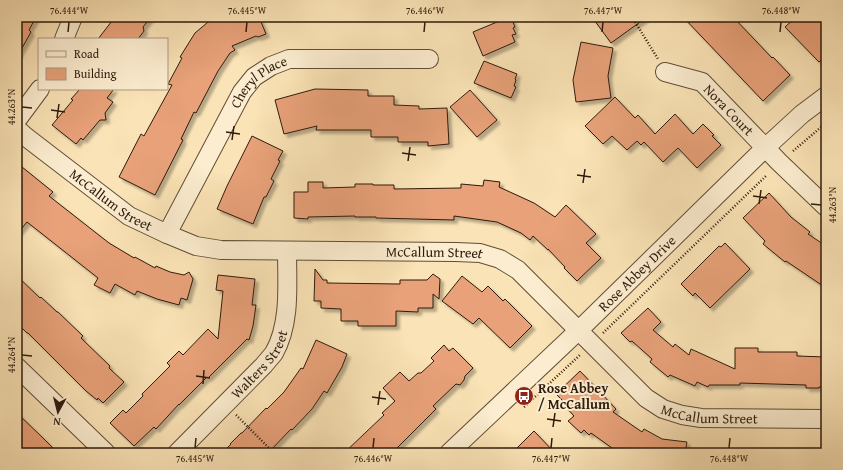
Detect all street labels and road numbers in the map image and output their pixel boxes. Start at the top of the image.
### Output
street label: Cheryl Place [225,51,290,112]
street label: Nora Court [699,80,759,140]
street label: McCallum Street [65,164,156,236]
street label: Rose Abbey Drive [594,230,681,316]
street label: McCallum Street [386,241,486,263]
street label: Walters Street [226,328,293,403]
street label: McCallum Street [658,399,758,428]

